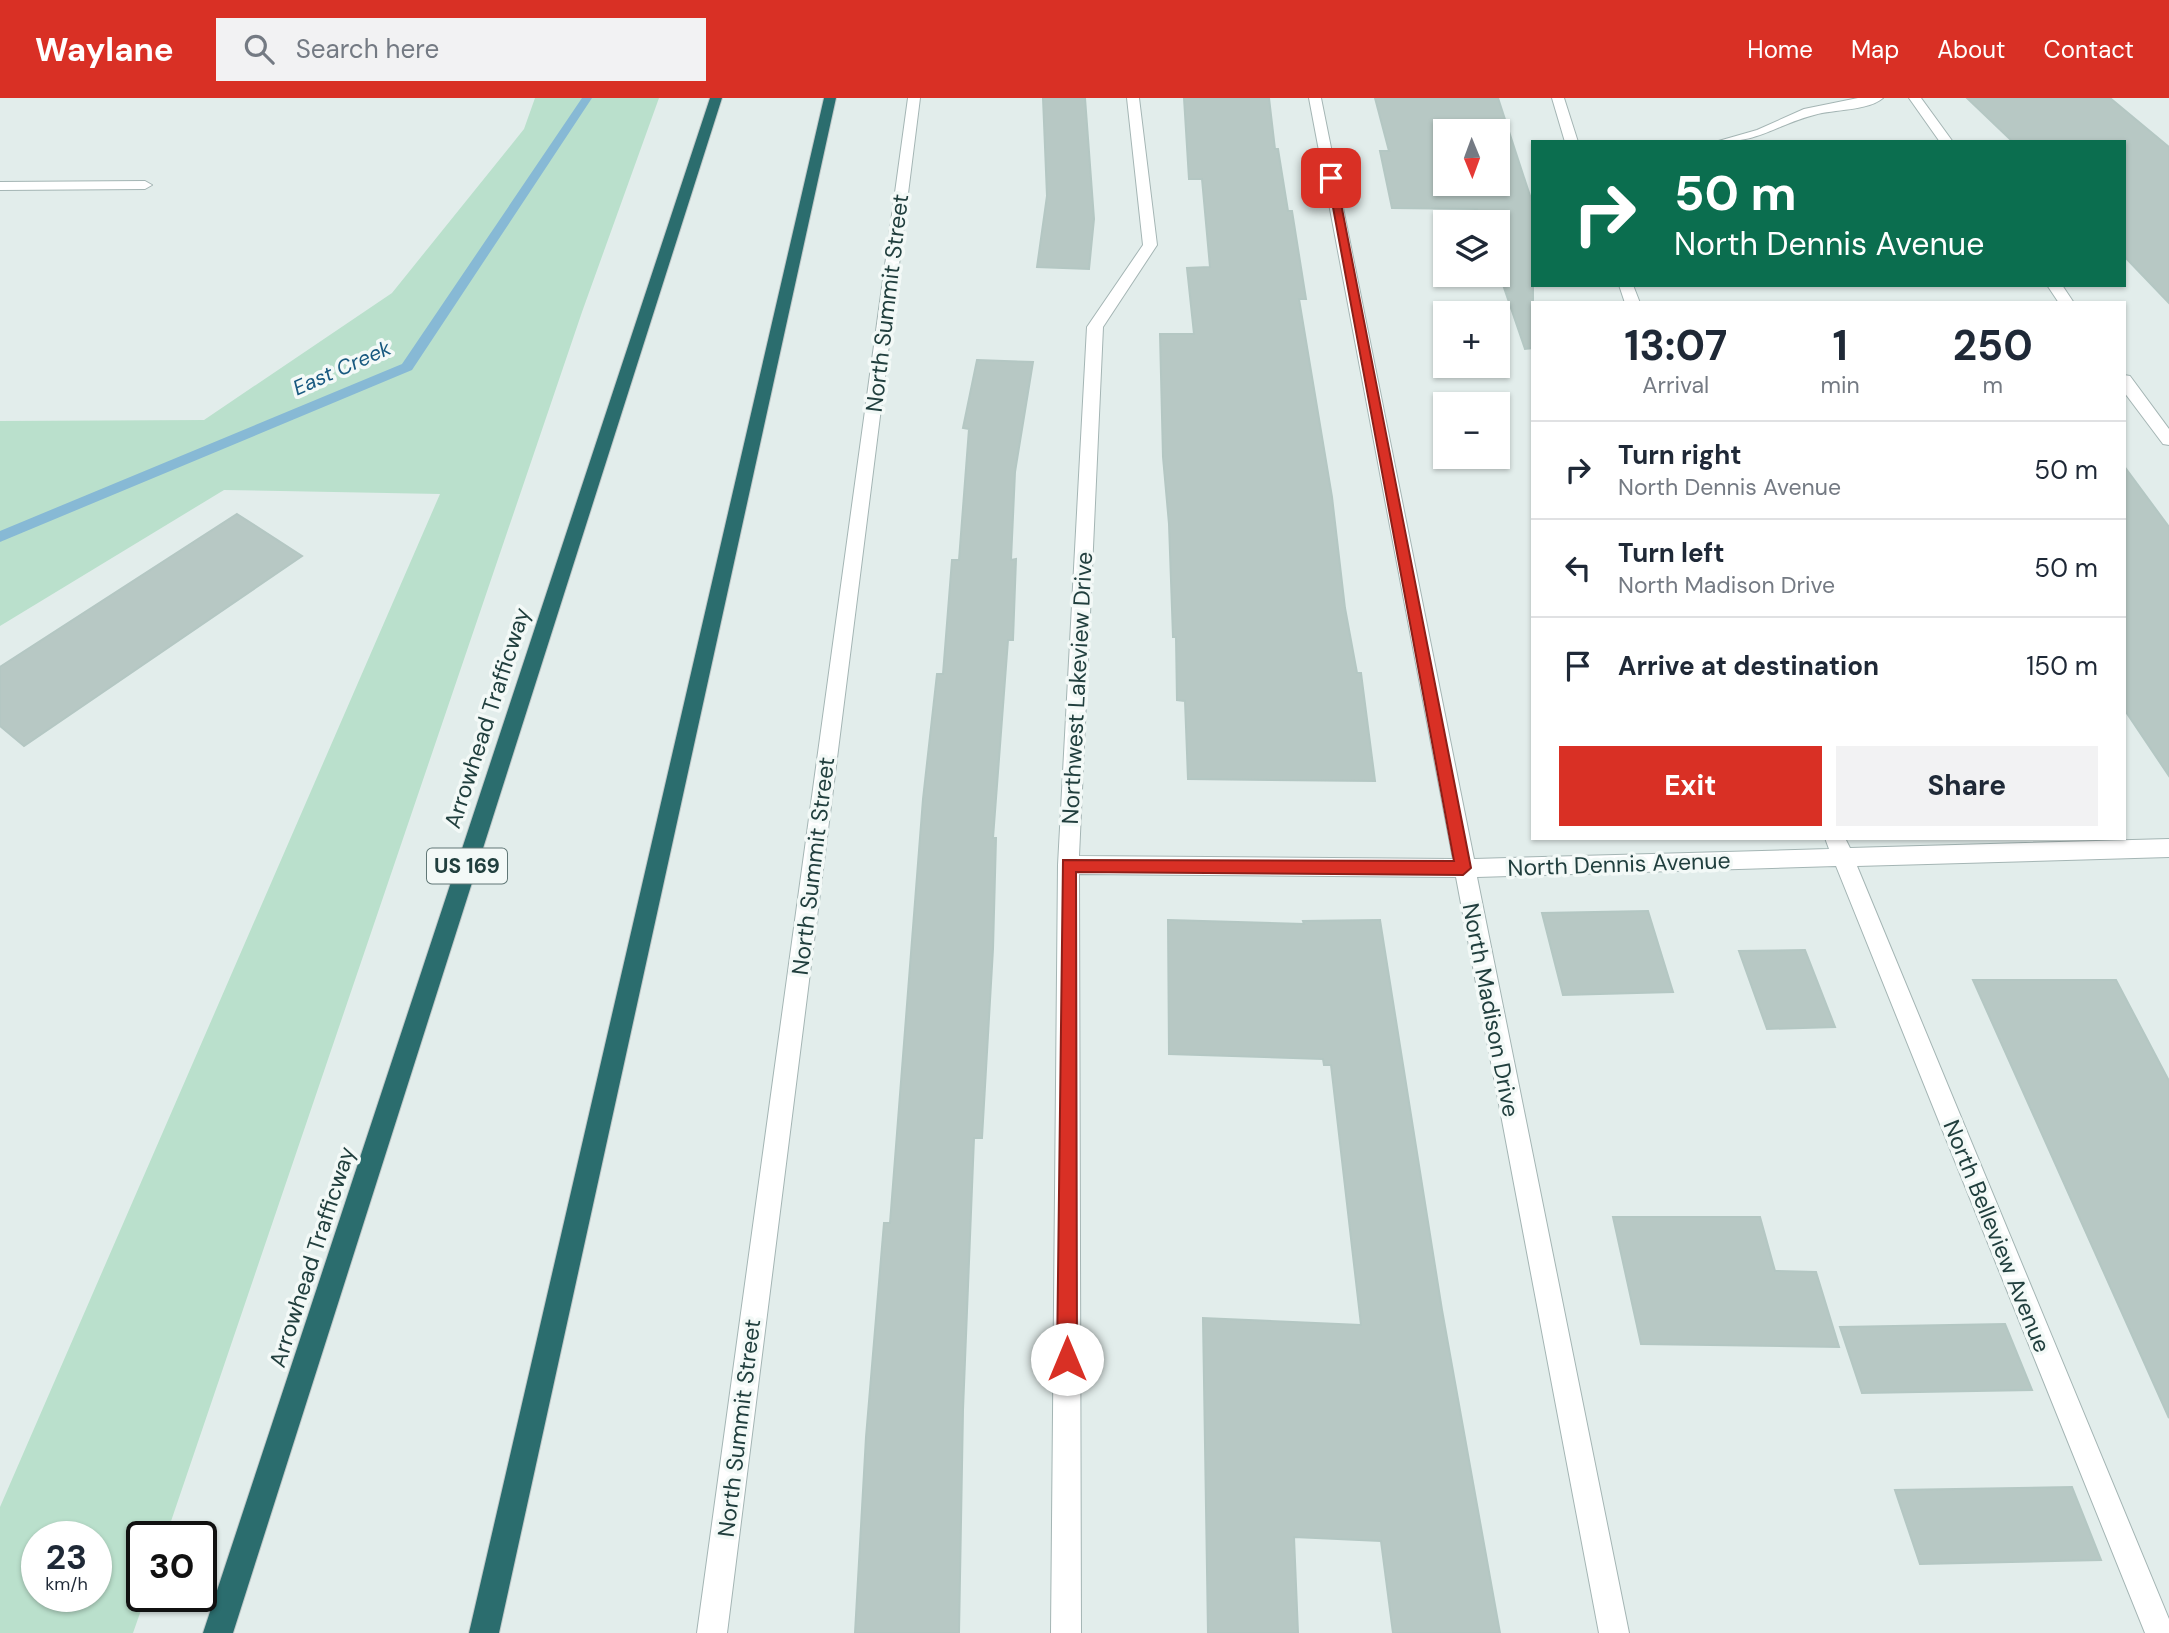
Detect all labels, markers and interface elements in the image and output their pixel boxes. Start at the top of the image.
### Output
search box [216,18,706,81]
text: Waylane [35,28,174,71]
icon: search [240,30,278,68]
text: Search here [296,32,439,66]
text: Home [1747,34,1813,65]
text: Map [1851,34,1899,65]
text: About [1937,34,2006,65]
text: Contact [2044,34,2134,65]
north arrow [1433,119,1510,196]
map controls [1433,119,1510,469]
pin [1301,148,1361,208]
icon: arrive [1312,159,1350,197]
text: 50 m [1674,161,1797,225]
icon: right [1559,168,1650,259]
street label: North Summit Street [859,192,915,414]
button: layers [1433,210,1510,287]
text: North Dennis Avenue [1674,223,1984,265]
button: + [1433,301,1510,378]
text: 13:07 [1624,318,1727,373]
text: 1 [1832,318,1848,373]
text: 250 [1953,318,2033,373]
water label: East Creek [289,334,396,402]
text: Arrival [1642,370,1709,400]
text: min [1820,370,1860,400]
text: m [1983,370,2003,400]
button: − [1433,392,1510,469]
text: Turn right [1618,438,1742,472]
icon: right [1559,451,1597,489]
text: 50 m [2034,453,2098,487]
text: North Dennis Avenue [1618,472,1841,502]
text: Turn left [1618,536,1725,570]
icon: left [1559,549,1597,587]
street label: Northwest Lakeview Drive [1055,551,1099,825]
text: 50 m [2034,551,2098,585]
text: North Madison Drive [1618,570,1835,600]
street label: Arrowhead Trafficway [437,604,537,832]
icon: arrive [1559,647,1597,685]
text: Arrive at destination [1618,649,1879,683]
text: 150 m [2026,649,2098,683]
button: Exit [1559,746,1822,826]
button: Share [1836,746,2098,826]
street label: North Summit Street [785,755,841,977]
street label: North Dennis Avenue [1507,845,1731,883]
road number: US 169 [427,848,507,884]
street label: North Madison Drive [1456,901,1526,1119]
street label: North Belleview Avenue [1937,1115,2057,1357]
street label: Arrowhead Trafficway [262,1143,362,1371]
street label: North Summit Street [711,1317,767,1539]
position arrow [1030,1322,1104,1396]
speed limit sign: 30 [126,1521,217,1612]
text: 23 [46,1534,87,1580]
text: km/h [45,1572,88,1596]

